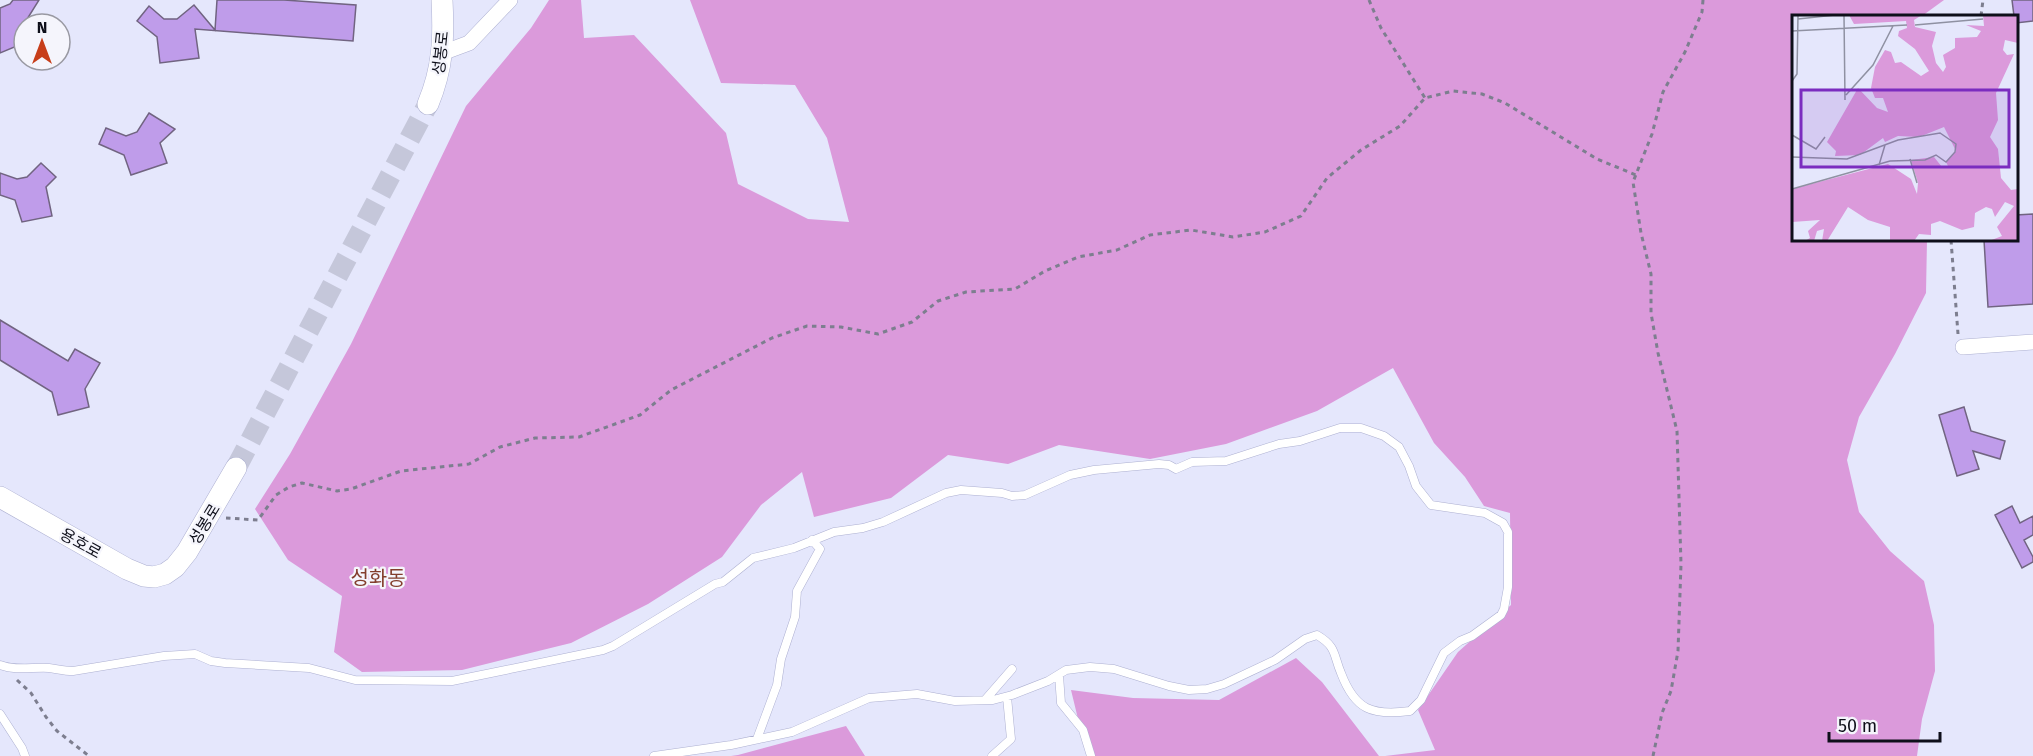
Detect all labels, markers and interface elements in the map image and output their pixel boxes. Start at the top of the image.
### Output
north arrow [12,12,72,72]
inset map [1792,15,2018,242]
text: N [37,18,47,37]
street label: 성봉로 [429,30,452,76]
street label: 성봉로 [185,500,224,548]
street label: 용호로 [57,524,105,563]
district label: 성화동 [350,566,406,590]
scale bar [1829,705,1940,743]
text: 50 m [1838,715,1877,737]

